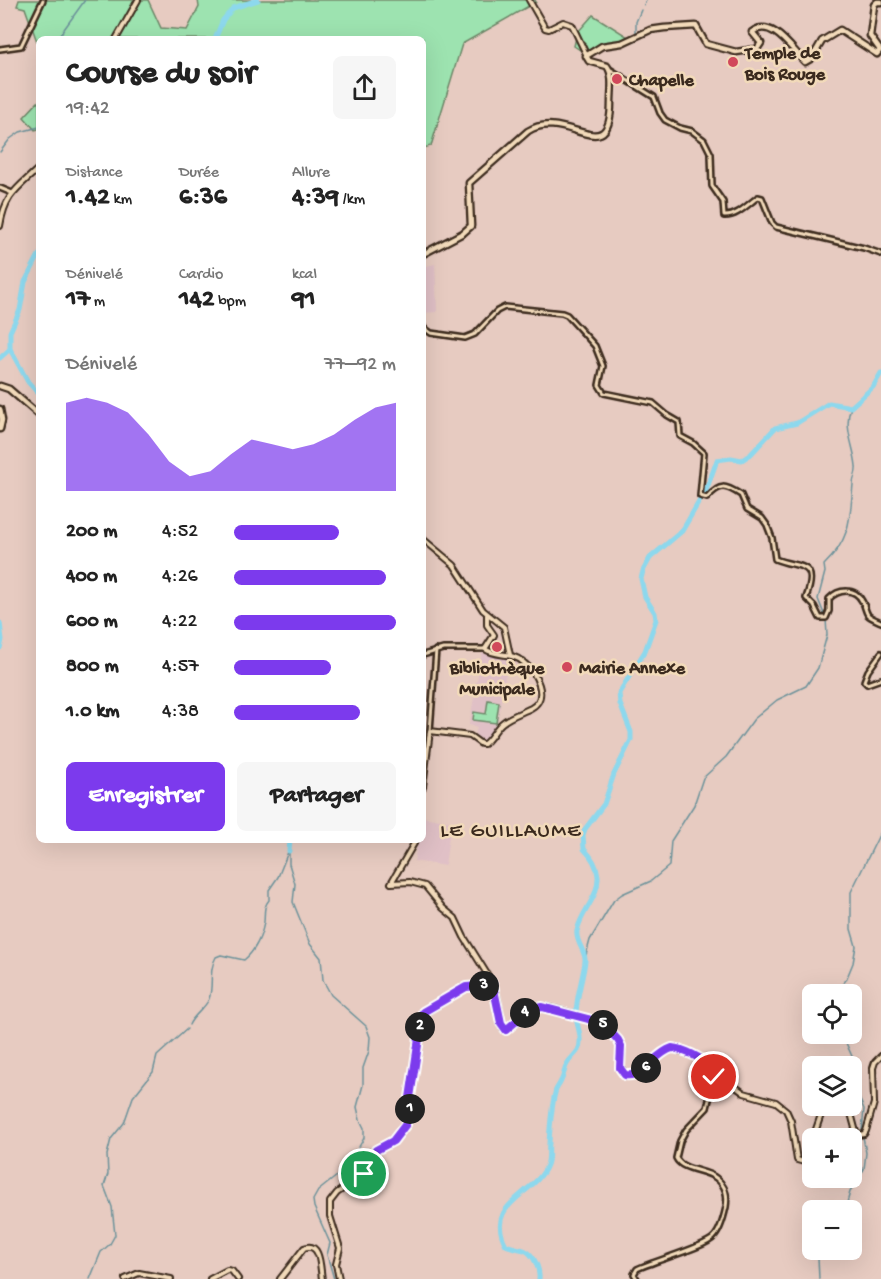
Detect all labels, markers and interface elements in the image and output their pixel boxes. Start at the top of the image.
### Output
place label: Temple de Bois Rouge [743,44,826,86]
marker: Temple de Bois Rouge [726,55,740,69]
text: Course du soir [66,56,256,94]
button: share [333,56,396,119]
place label: Chapelle [628,71,694,92]
marker: Chapelle [610,72,624,86]
text: 19:42 [66,98,110,121]
text: Distance [66,164,123,183]
text: Durée [179,164,219,183]
text: Allure [292,164,330,183]
text: 1.42 [66,183,110,214]
text: 6:36 [179,183,227,214]
text: 4:39 [292,183,339,214]
text: km [110,191,132,210]
text: /km [339,191,365,210]
text: Dénivelé [66,266,123,285]
text: Cardio [179,266,223,285]
text: kcal [292,266,317,285]
text: 17 [66,285,90,316]
text: 142 [179,285,215,316]
text: 91 [292,285,316,316]
text: m [90,293,105,312]
text: bpm [215,293,246,312]
text: Dénivelé [66,354,137,377]
text: 77–92 m [324,354,396,377]
text: 200 m [66,521,117,544]
text: 4:52 [162,521,198,544]
text: 400 m [66,566,117,589]
text: 4:26 [162,566,198,589]
text: 600 m [66,611,118,634]
text: 4:22 [162,611,197,634]
marker: Bibliothèque Municipale [490,640,504,654]
text: 800 m [66,656,119,679]
text: 4:57 [162,656,199,679]
place label: Bibliothèque Municipale [449,659,545,701]
place label: Mairie Annexe [579,659,686,680]
marker: Mairie Annexe [560,660,574,674]
text: 1.0 km [66,701,120,724]
text: 4:38 [162,701,199,724]
button: Enregistrer [66,762,225,831]
button: Partager [237,762,396,831]
district label: LE GUILLAUME [440,820,582,845]
pin: 3 [469,971,499,1001]
text: 3 [480,976,488,995]
map controls [802,984,862,1260]
button: locate [802,984,862,1044]
pin: 4 [510,998,540,1028]
text: 4 [521,1003,529,1022]
pin: 5 [588,1010,618,1040]
pin: 2 [405,1012,435,1042]
text: 5 [599,1015,607,1034]
text: 2 [416,1017,424,1036]
pin [688,1051,739,1102]
pin: 6 [631,1053,661,1083]
button: layers [802,1056,862,1116]
text: 6 [642,1058,650,1077]
icon: check [697,1060,730,1093]
pin: 1 [395,1094,425,1124]
text: 1 [407,1099,413,1118]
button: + [802,1128,862,1188]
pin [338,1148,389,1199]
icon: arrive [347,1157,380,1190]
button: − [802,1200,862,1260]

